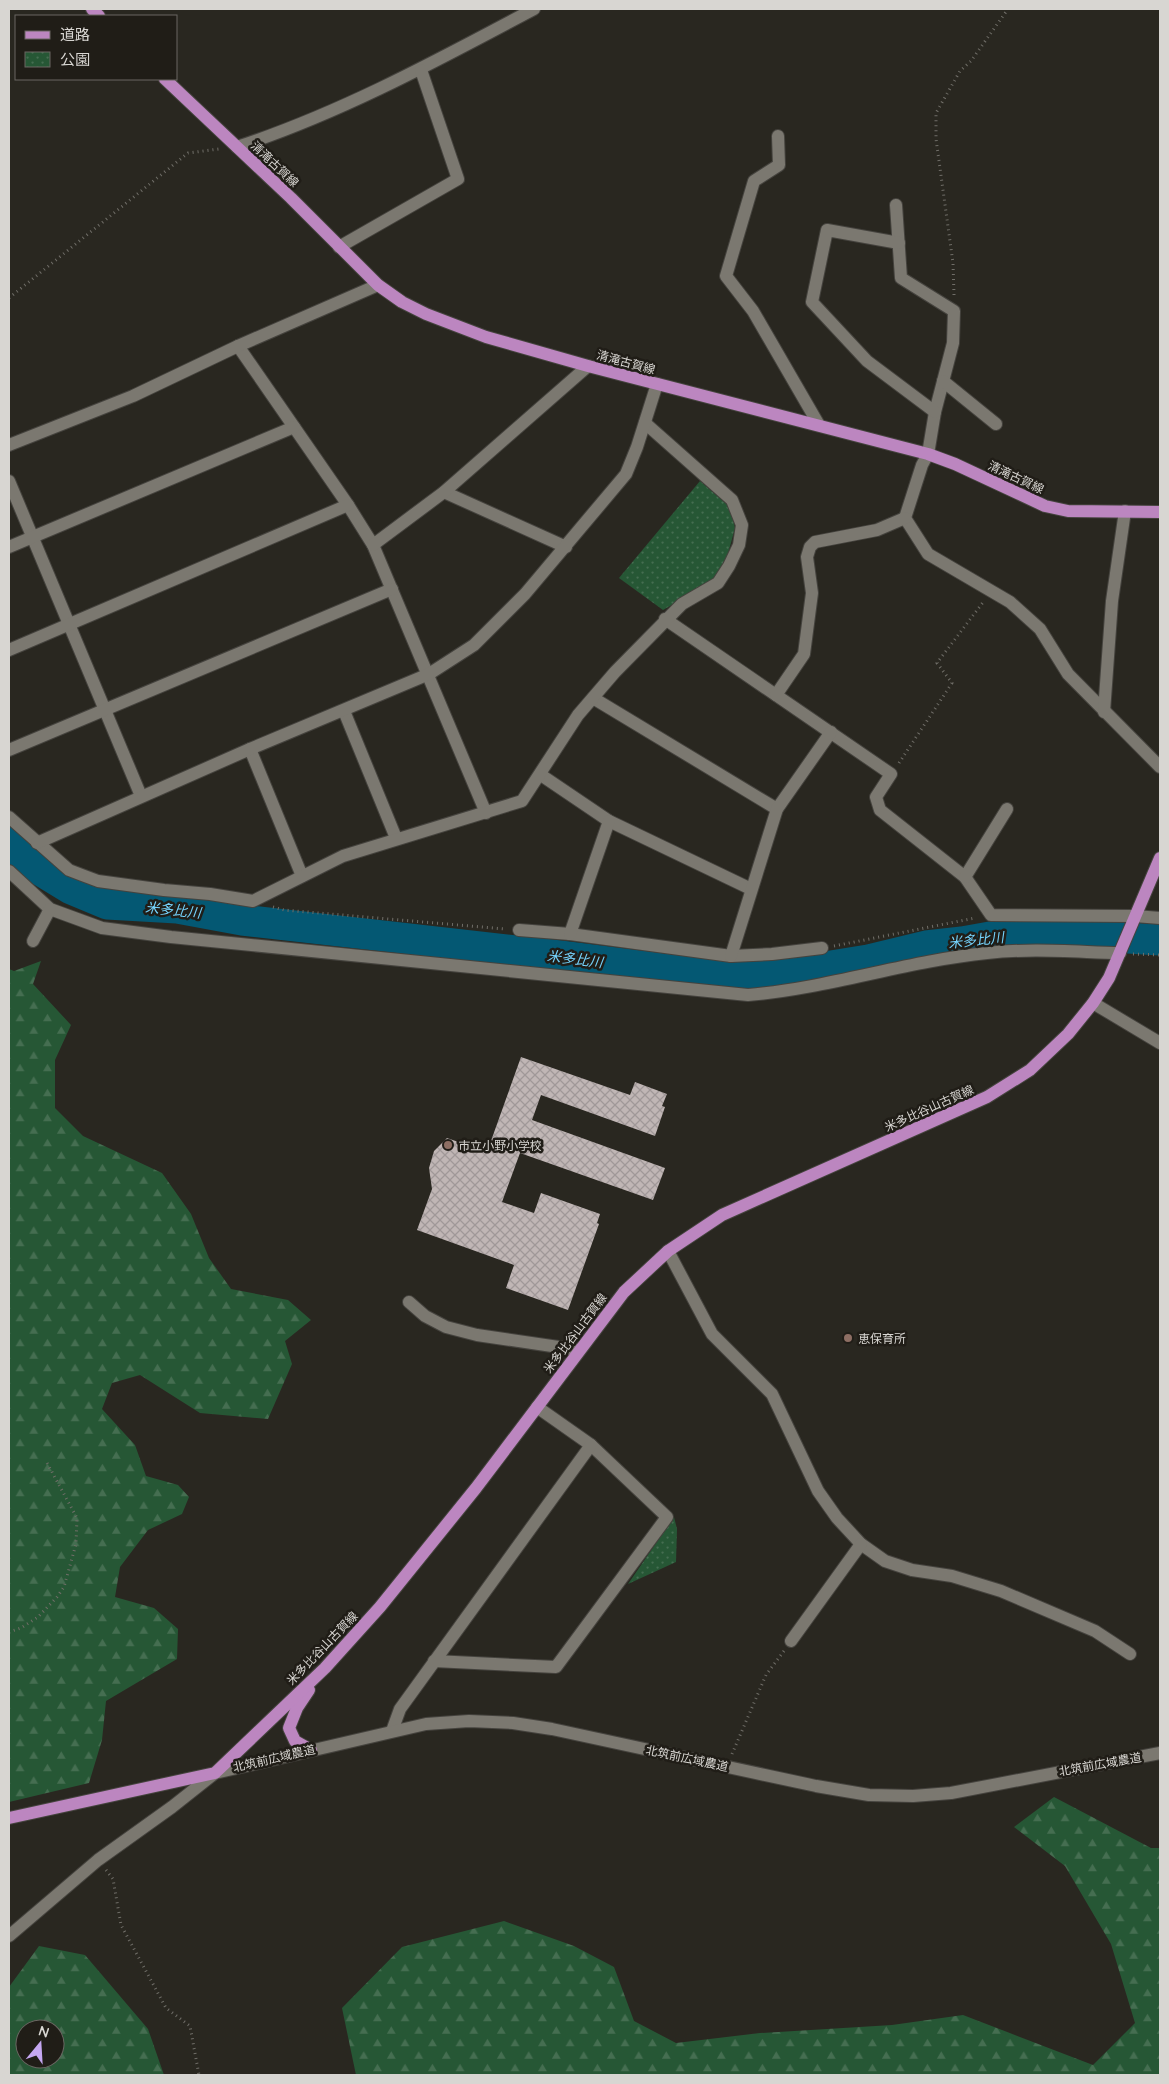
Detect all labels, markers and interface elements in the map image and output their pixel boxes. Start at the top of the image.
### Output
legend [15,15,178,80]
text: 道路 [60,25,90,44]
text: 公園 [60,50,90,69]
street label: 清滝古賀線 [248,138,302,190]
street label: 清滝古賀線 [595,347,657,377]
street label: 清滝古賀線 [986,458,1046,496]
water label: 米多比川 [144,898,204,922]
water label: 米多比川 [947,928,1007,952]
water label: 米多比川 [546,947,606,972]
street label: 米多比谷山古賀線 [882,1082,976,1134]
place label: 市立小野小学校 [458,1138,542,1153]
marker: 市立小野小学校 [442,1139,454,1151]
street label: 米多比谷山古賀線 [540,1290,610,1376]
place label: 恵保育所 [858,1331,906,1346]
marker: 恵保育所 [842,1332,854,1344]
street label: 米多比谷山古賀線 [283,1608,361,1688]
street label: 北筑前広域農道 [231,1741,317,1775]
street label: 北筑前広域農道 [644,1742,730,1774]
street label: 北筑前広域農道 [1057,1749,1143,1779]
north arrow [15,2019,65,2069]
text: N [36,2021,52,2042]

